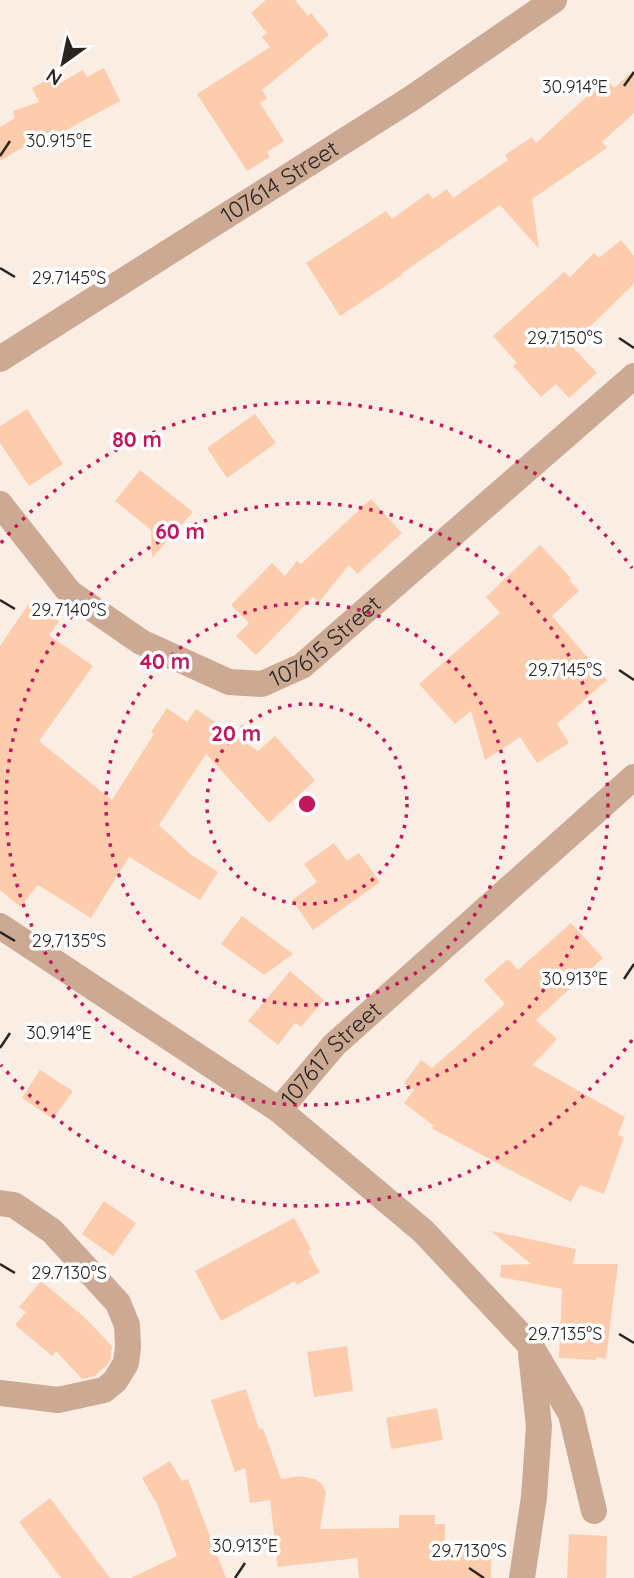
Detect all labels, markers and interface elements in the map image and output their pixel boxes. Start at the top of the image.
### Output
north arrow [28,28,98,98]
text: N [41,63,66,91]
text: 30.914°E [542,75,608,98]
text: 30.915°E [26,129,92,152]
street label: 107614 Street [215,133,344,229]
text: 29.7145°S [32,266,106,289]
text: 29.7150°S [527,326,603,349]
text: 80 m [112,426,162,452]
text: 60 m [155,518,205,544]
street label: 107615 Street [264,589,387,693]
text: 29.7140°S [31,598,107,621]
text: 40 m [140,648,190,674]
text: 29.7145°S [528,658,602,681]
text: 20 m [211,720,261,746]
centre of rings [295,792,319,816]
text: 29.7135°S [32,929,106,952]
text: 30.913°E [542,967,608,990]
street label: 107617 Street [274,995,387,1112]
text: 30.914°E [26,1021,92,1044]
text: 29.7130°S [31,1261,107,1284]
text: 29.7135°S [528,1322,602,1345]
text: 30.913°E [212,1534,278,1557]
text: 29.7130°S [431,1539,507,1562]

